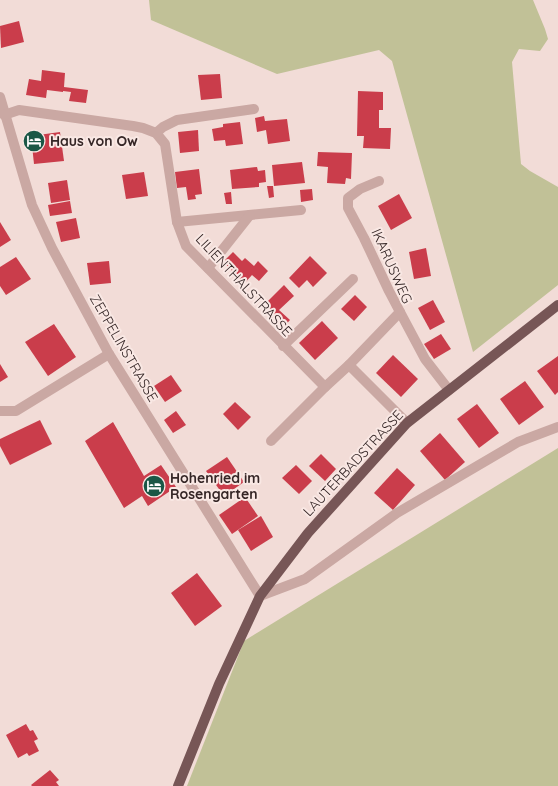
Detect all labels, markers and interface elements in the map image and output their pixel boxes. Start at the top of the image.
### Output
hotel icon: Haus von Ow [21,128,47,154]
place label: Haus von Ow [50,132,138,150]
street label: IKARUSWEG [367,226,417,306]
street label: LILIENTHALSTRASSE [192,230,296,340]
street label: ZEPPELINSTRASSE [86,291,162,405]
street label: LAUTERBADSTRASSE [299,406,407,520]
place label: Hohenried im Rosengarten [170,469,260,503]
hotel icon: Hohenried im Rosengarten [141,473,167,499]

